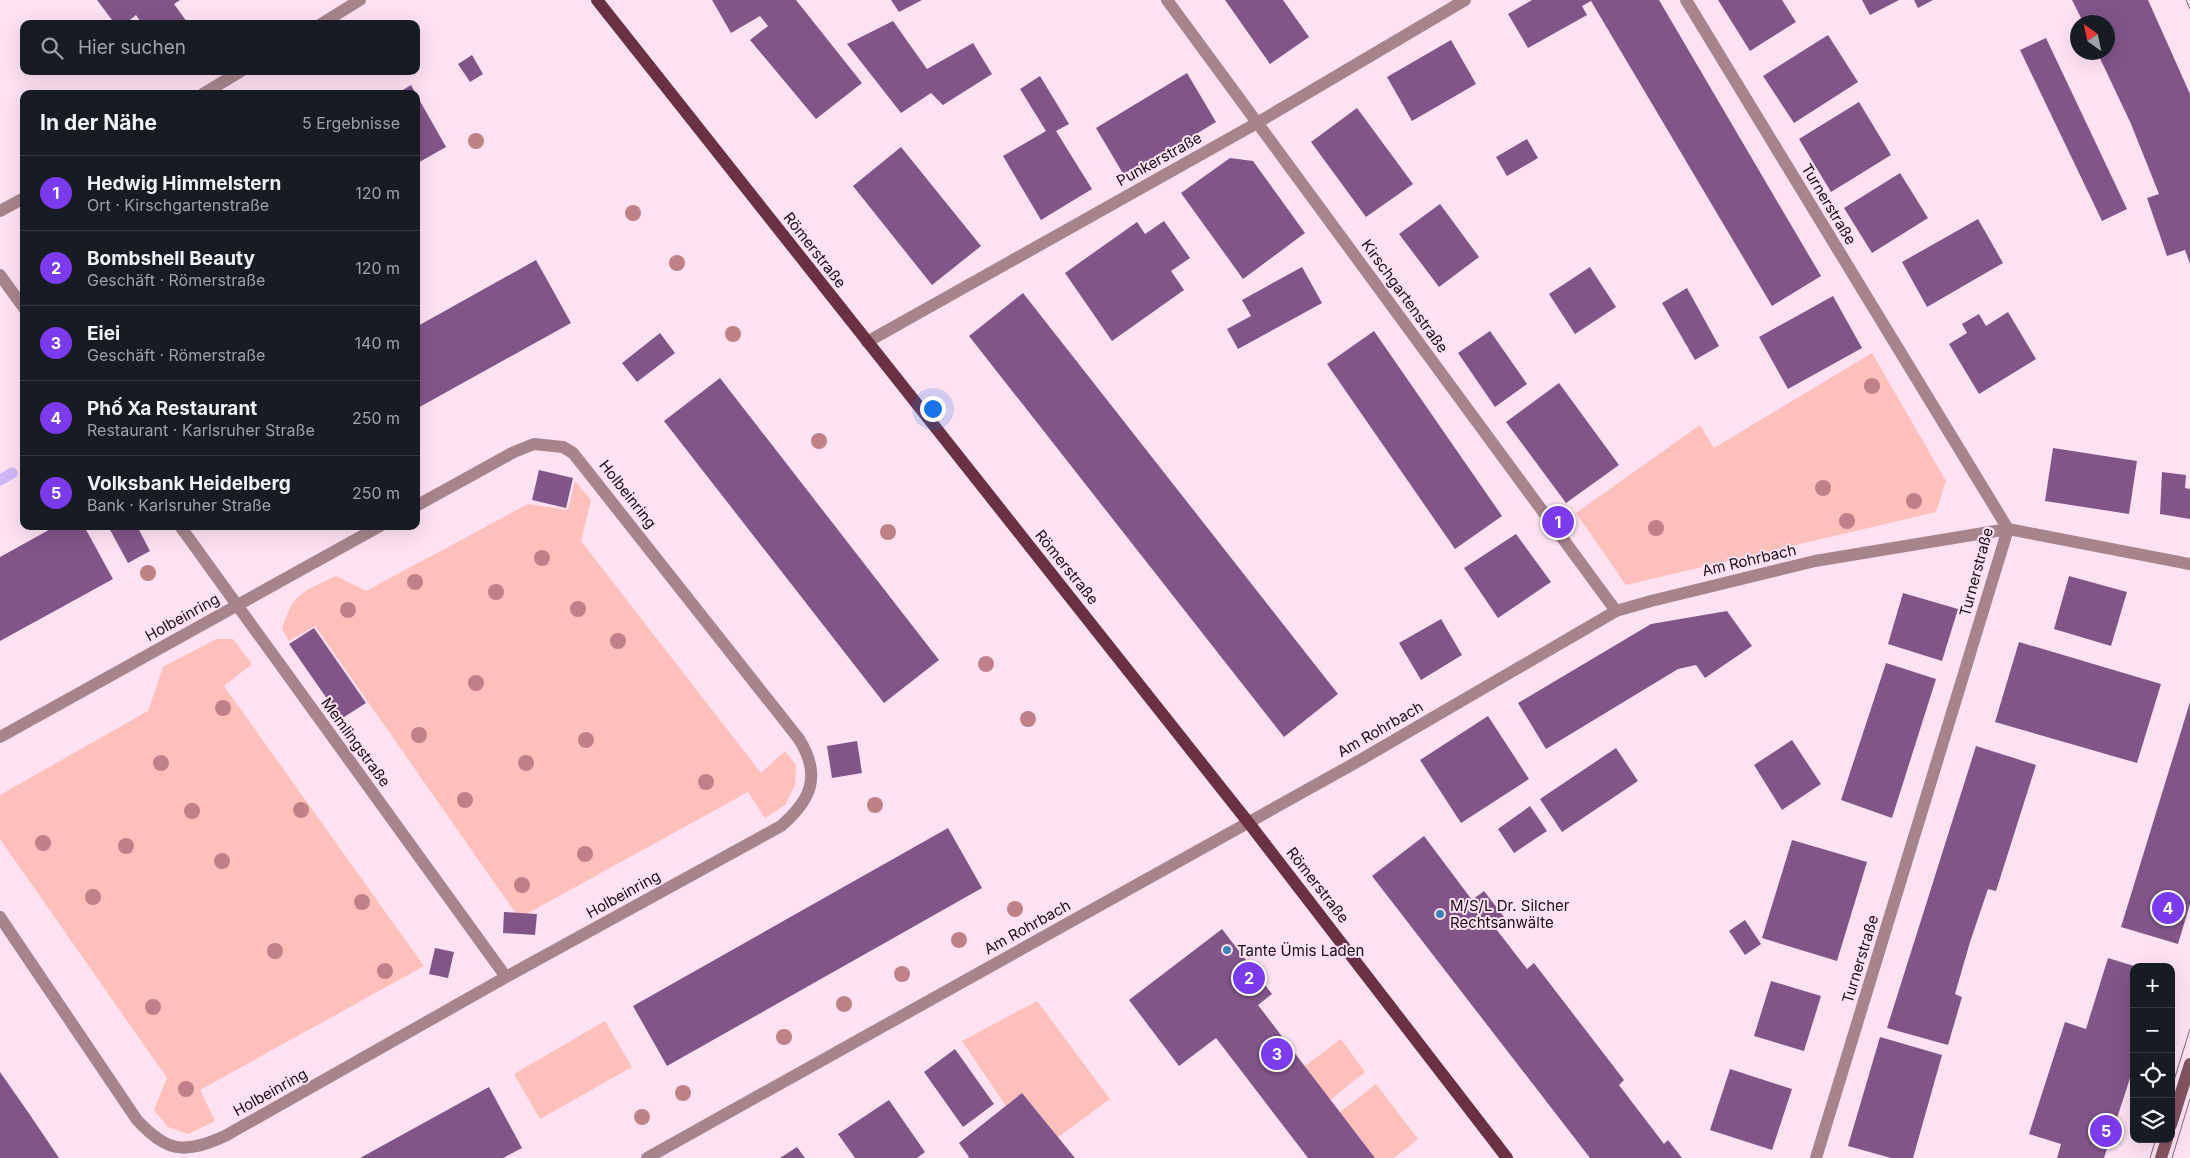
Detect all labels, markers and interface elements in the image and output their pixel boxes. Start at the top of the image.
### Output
north arrow [2070,15,2115,60]
search box [20,20,420,75]
icon: search [38,34,66,62]
text: Hier suchen [78,36,186,59]
text: In der Nähe [40,110,157,135]
text: 5 Ergebnisse [302,113,400,133]
street label: Punkerstraße [1113,128,1205,190]
street label: Turnerstraße [1797,160,1861,248]
text: Hedwig Himmelstern [87,172,281,195]
text: 1 [53,183,59,203]
text: 120 m [355,183,400,203]
text: Ort · Kirschgartenstraße [87,195,269,215]
street label: Römerstraße [780,208,850,292]
street label: Kirschgartenstraße [1357,236,1453,356]
text: Bombshell Beauty [87,247,255,270]
text: 2 [51,258,61,278]
text: 120 m [355,258,400,278]
text: Geschäft · Römerstraße [87,270,265,290]
text: Eiei [87,322,120,345]
text: 3 [51,333,61,353]
text: 140 m [355,333,400,353]
text: Geschäft · Römerstraße [87,345,265,365]
your location [920,396,946,422]
text: Phố Xa Restaurant [87,397,257,420]
text: 4 [51,408,61,428]
text: 250 m [352,408,400,428]
text: Restaurant · Karlsruher Straße [87,420,315,440]
street label: Holbeinring [595,456,661,532]
text: Volksbank Heidelberg [87,472,291,495]
text: 5 [51,483,61,503]
text: 250 m [352,483,400,503]
text: Bank · Karlsruher Straße [87,495,271,515]
pin: 1 [1542,503,1574,541]
street label: Turnerstraße [1955,525,1997,619]
street label: Römerstraße [1031,526,1103,608]
street label: Am Rohrbach [1700,540,1798,580]
street label: Holbeinring [142,589,222,645]
street label: Memlingstraße [317,694,395,790]
street label: Am Rohrbach [1334,697,1426,761]
street label: Römerstraße [1283,843,1353,927]
street label: Holbeinring [583,866,663,922]
pin: 4 [2152,889,2184,927]
street label: Am Rohrbach [980,895,1074,959]
place label: M/S/L Dr. Silcher Rechtsanwälte [1450,896,1570,932]
marker: M/S/L Dr. Silcher Rechtsanwälte [1434,908,1446,920]
street label: Turnerstraße [1838,912,1882,1006]
place label: Tante Ümis Laden [1237,941,1364,960]
marker: Tante Ümis Laden [1221,944,1233,956]
pin: 2 [1233,959,1265,997]
map controls [2130,963,2175,1143]
button: + [2130,963,2175,1008]
button: − [2130,1008,2175,1053]
pin: 3 [1261,1035,1293,1073]
button: locate [2130,1053,2175,1098]
street label: Holbeinring [230,1064,310,1120]
button: layers [2130,1098,2175,1143]
pin: 5 [2090,1112,2122,1150]

